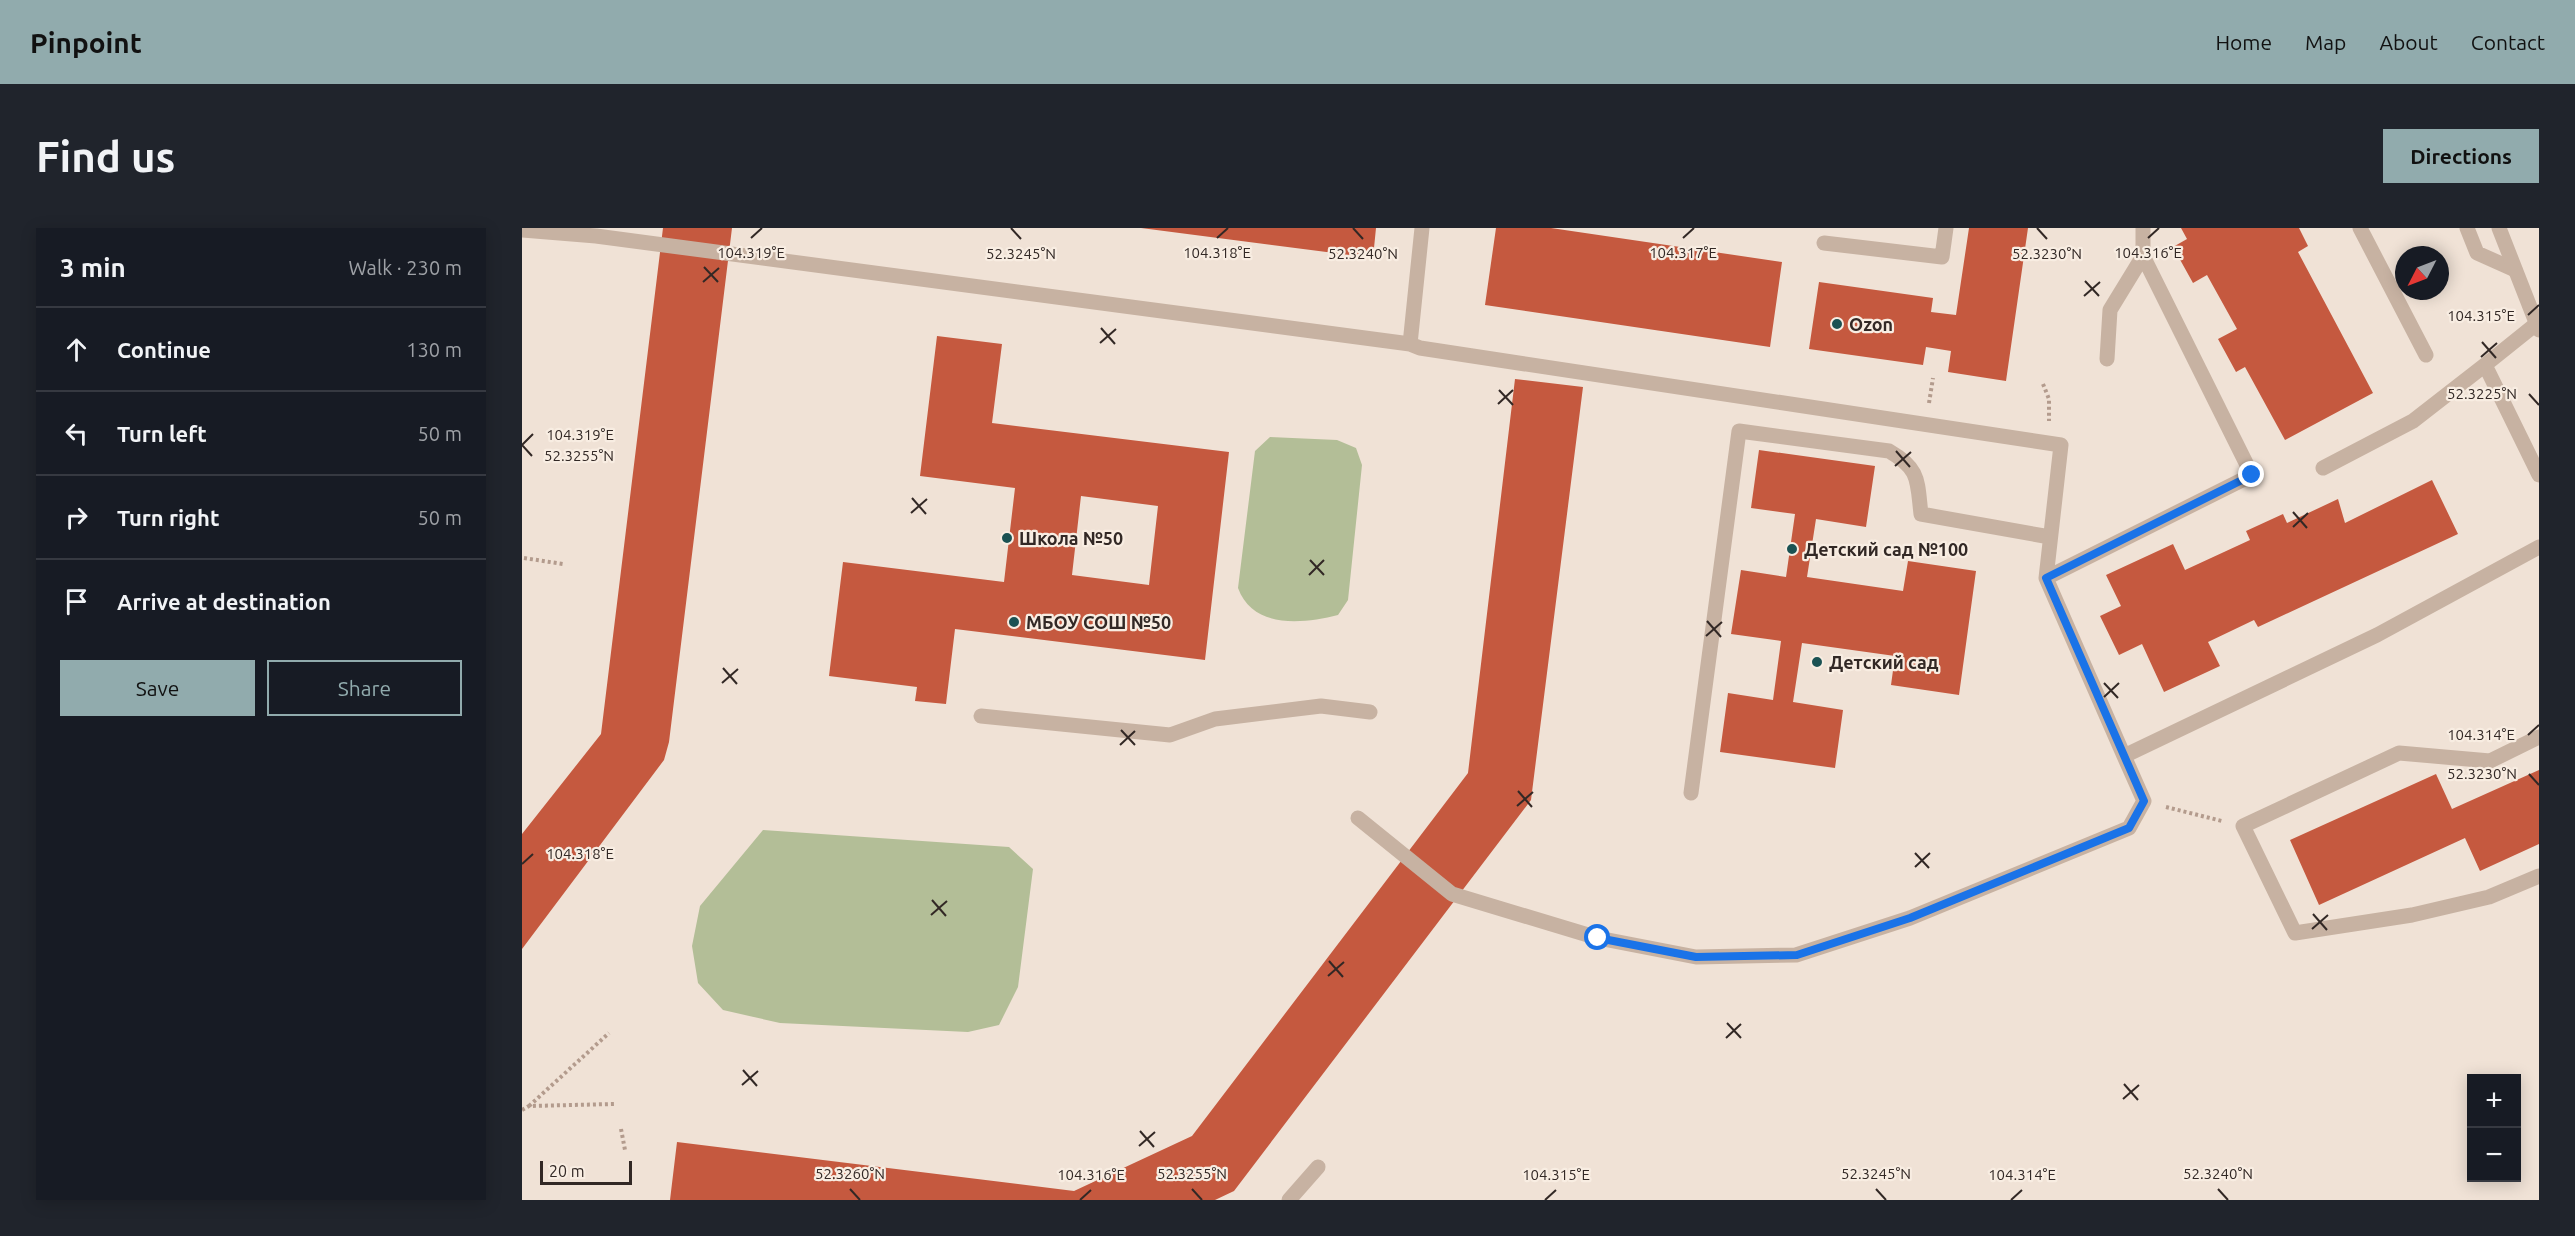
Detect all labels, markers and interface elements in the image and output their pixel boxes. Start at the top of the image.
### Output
text: Pinpoint [30,27,142,58]
text: Home [2215,30,2272,54]
text: Map [2305,30,2346,54]
text: About [2379,30,2438,54]
text: Contact [2471,30,2545,54]
button: Directions [2383,129,2539,183]
text: Find us [36,133,175,180]
text: 104.319°E [717,244,785,261]
text: 104.318°E [1183,244,1251,261]
text: 104.317°E [1649,244,1717,261]
text: 104.316°E [2114,244,2182,261]
text: 52.3245°N [986,245,1056,262]
text: 52.3240°N [1328,245,1398,262]
text: 52.3230°N [2012,245,2082,262]
north arrow [2395,246,2449,300]
text: 3 min [60,253,126,282]
text: Walk · 230 m [349,256,462,279]
text: 104.315°E [2447,307,2515,324]
place label: Ozon [1849,314,1893,334]
marker: Ozon [1830,317,1844,331]
icon: ahead [60,333,93,366]
text: Continue [117,337,211,362]
text: 130 m [406,338,462,361]
text: 52.3225°N [2447,385,2517,402]
icon: left [60,417,93,450]
text: Turn left [117,421,207,446]
text: 50 m [418,422,462,445]
text: 104.319°E [546,426,614,443]
text: 52.3255°N [544,447,614,464]
route end [2238,461,2264,487]
icon: right [60,501,93,534]
text: Turn right [117,505,219,530]
text: 50 m [418,506,462,529]
place label: Школа №50 [1019,528,1123,548]
marker: Школа №50 [1000,531,1014,545]
place label: Детский сад №100 [1804,539,1968,559]
marker: Детский сад №100 [1785,542,1799,556]
icon: arrive [60,585,93,618]
text: Arrive at destination [117,589,331,614]
place label: МБОУ СОШ №50 [1026,612,1171,632]
marker: МБОУ СОШ №50 [1007,615,1021,629]
place label: Детский сад [1829,652,1939,672]
marker: Детский сад [1810,655,1824,669]
button: Save [60,660,255,716]
button: Share [267,660,462,716]
text: 104.314°E [2447,726,2515,743]
text: 52.3230°N [2447,765,2517,782]
text: 104.318°E [546,845,614,862]
route start [1584,924,1610,950]
map controls [2467,1074,2521,1182]
button: + [2467,1074,2521,1128]
button: − [2467,1128,2521,1182]
scale bar [540,1158,632,1186]
text: 20 m [549,1162,585,1180]
text: 52.3260°N [815,1165,885,1182]
text: 52.3255°N [1157,1165,1227,1182]
text: 52.3245°N [1841,1165,1911,1182]
text: 52.3240°N [2183,1165,2253,1182]
text: 104.316°E [1057,1166,1125,1183]
text: 104.315°E [1522,1166,1590,1183]
text: 104.314°E [1988,1166,2056,1183]

